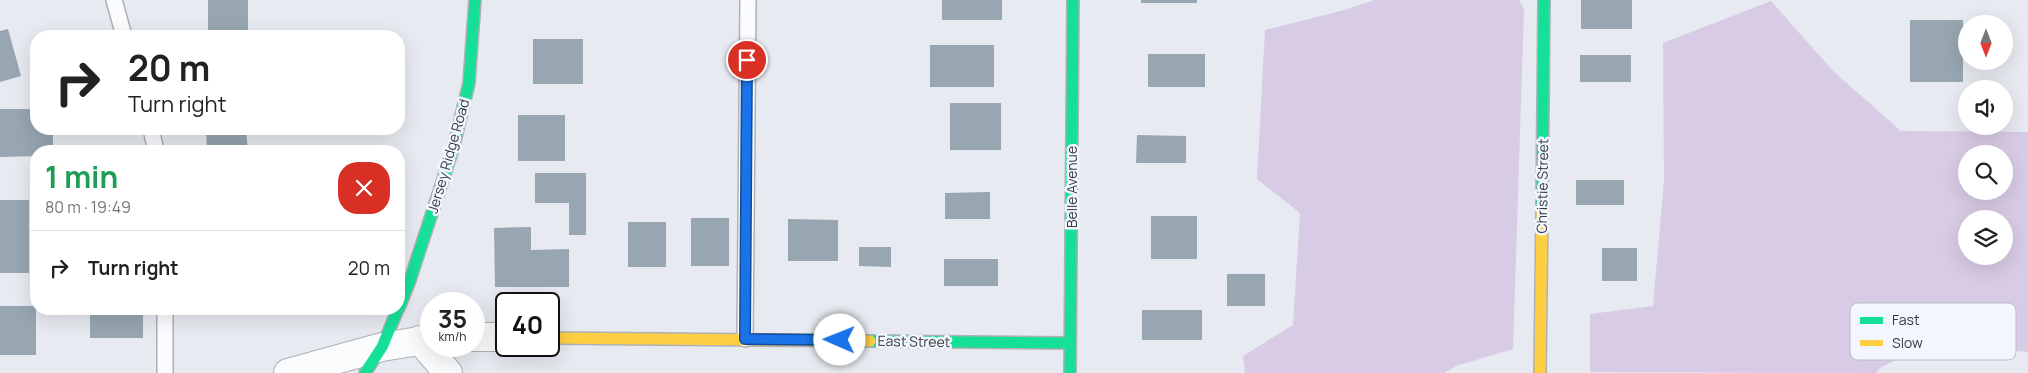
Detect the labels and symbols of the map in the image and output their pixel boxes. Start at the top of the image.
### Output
north arrow [1958,15,2012,70]
pin [726,39,768,81]
street label: Jersey Ridge Road [423,97,473,215]
street label: Christie Street [1532,138,1552,234]
street label: Belle Avenue [1062,146,1081,228]
speed limit sign: 40 [495,292,560,357]
legend [1850,303,2016,360]
text: Fast [1892,310,1920,329]
position arrow [813,313,865,365]
street label: East Street [878,331,951,351]
text: Slow [1892,333,1923,352]

